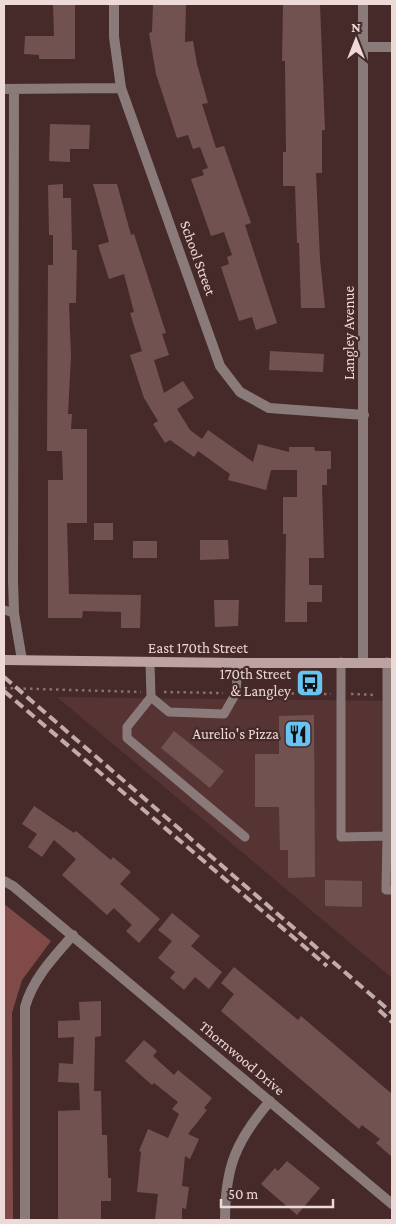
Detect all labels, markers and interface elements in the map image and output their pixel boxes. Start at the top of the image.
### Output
north arrow [331,15,381,65]
text: N [351,19,361,35]
street label: School Street [177,219,219,298]
street label: Langley Avenue [341,286,358,380]
street label: East 170th Street [148,640,249,656]
place label: 170th Street & Langley [220,666,292,700]
bus stop icon: 170th Street & Langley [295,668,325,698]
restaurant icon: Aurelio's Pizza [283,719,313,749]
place label: Aurelio's Pizza [193,726,279,742]
street label: Thornwood Drive [196,1018,288,1098]
scale bar [221,1176,334,1208]
text: 50 m [228,1186,258,1202]

